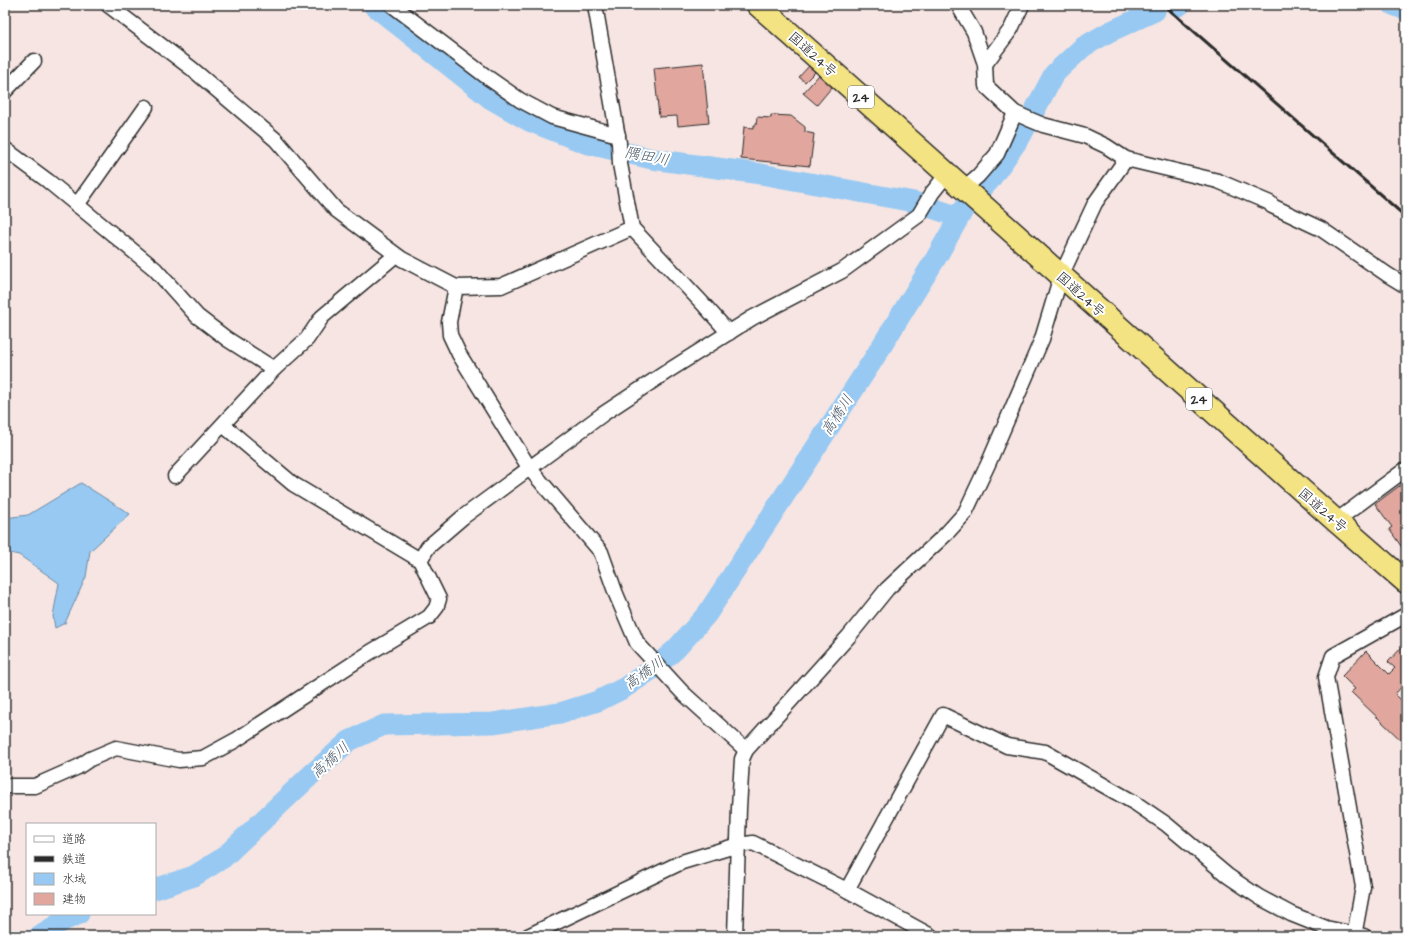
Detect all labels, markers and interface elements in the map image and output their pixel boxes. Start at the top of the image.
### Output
street label: 国道24号 [784,27,841,82]
road number: 24 [848,86,874,108]
water label: 隅田川 [623,142,671,171]
street label: 国道24号 [1052,267,1109,322]
road number: 24 [1186,388,1212,410]
water label: 高橋川 [816,391,858,440]
street label: 国道24号 [1293,484,1351,538]
water label: 高橋川 [620,652,669,695]
water label: 高橋川 [307,738,354,783]
legend [26,823,156,915]
text: 道路 [62,831,86,848]
text: 鉄道 [62,851,86,868]
text: 水域 [62,871,86,888]
text: 建物 [62,891,86,908]

